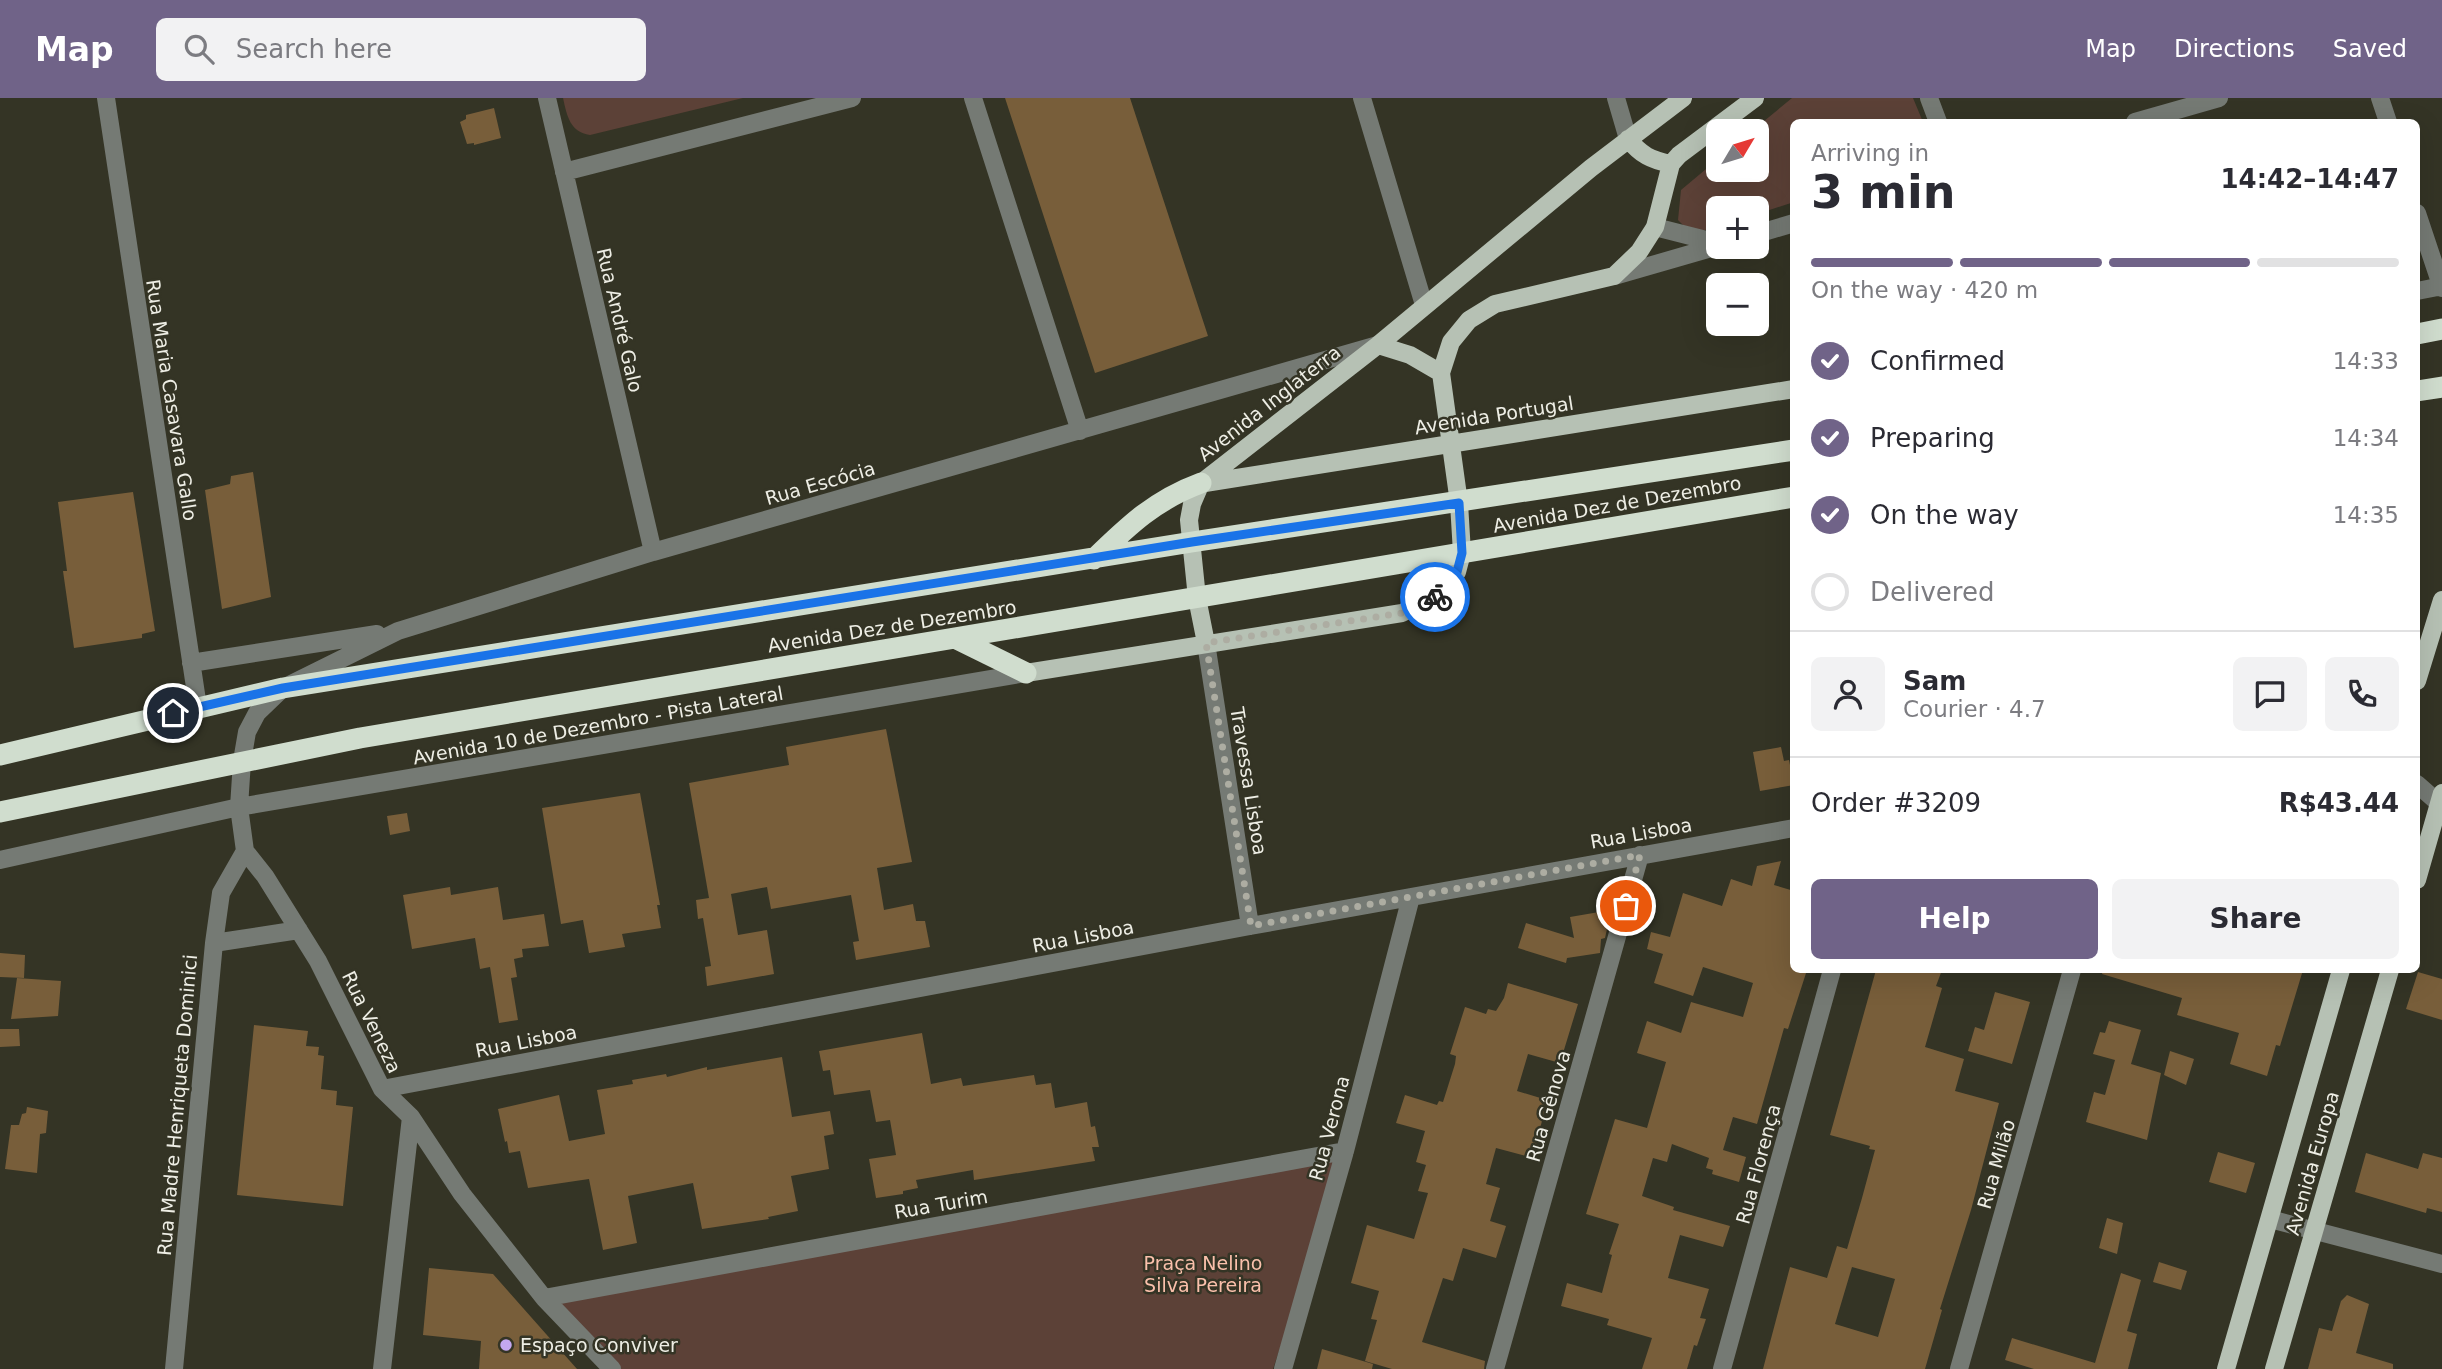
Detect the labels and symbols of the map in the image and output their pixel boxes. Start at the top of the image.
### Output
north arrow [1706,119,1769,182]
street label: Rua André Galo [593,246,647,394]
street label: Rua Maria Casavara Gallo [142,278,202,522]
street label: Avenida Inglaterra [1193,341,1345,465]
street label: Avenida Portugal [1413,392,1575,438]
street label: Rua Escócia [762,457,878,509]
street label: Avenida Dez de Dezembro [1491,471,1743,537]
courier [1400,562,1470,632]
street label: Avenida Dez de Dezembro [766,595,1018,657]
street label: Avenida 10 de Dezembro - Pista Lateral [411,682,785,768]
pin [143,683,203,743]
street label: Travessa Lisboa [1226,704,1272,857]
street label: Rua Lisboa [1588,813,1694,853]
pin [1596,876,1656,936]
street label: Rua Lisboa [1030,915,1136,957]
street label: Rua Madre Henriqueta Dominici [153,953,201,1257]
street label: Rua Veneza [338,967,406,1077]
street label: Rua Lisboa [473,1020,579,1062]
street label: Rua Gênova [1522,1048,1574,1164]
street label: Rua Verona [1304,1073,1354,1183]
street label: Avenida Europa [2281,1089,2343,1237]
street label: Rua Florença [1731,1102,1785,1226]
street label: Rua Milão [1973,1117,2019,1211]
street label: Rua Turim [893,1185,989,1223]
park label: Praça Nelino Silva Pereira [1144,1252,1262,1296]
place label: Espaço Conviver [520,1334,678,1356]
marker: Espaço Conviver [498,1337,514,1353]

